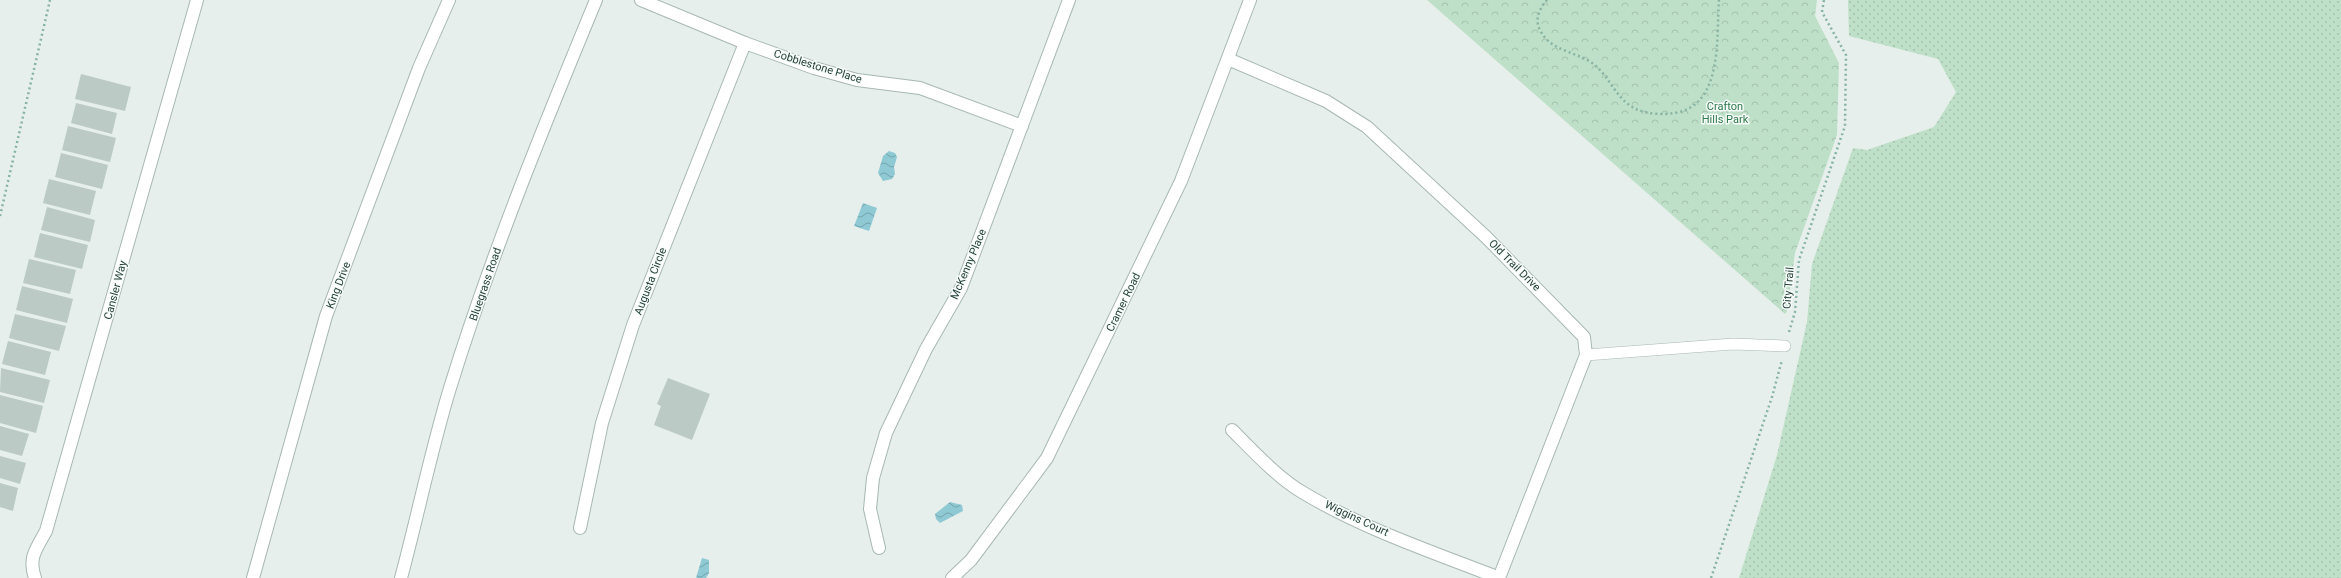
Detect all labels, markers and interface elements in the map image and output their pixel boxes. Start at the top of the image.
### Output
street label: Cobblestone Place [772,47,864,86]
park label: Crafton Hills Park [1702,100,1749,126]
street label: McKenny Place [948,227,989,301]
street label: Old Trail Drive [1486,237,1543,294]
street label: Augusta Circle [632,245,669,317]
street label: Bluegrass Road [467,246,504,322]
street label: Cansler Way [101,258,130,321]
street label: King Drive [324,260,353,311]
street label: City Trail [1780,266,1797,310]
street label: Cramer Road [1104,271,1143,334]
street label: Wiggins Court [1323,498,1391,539]

